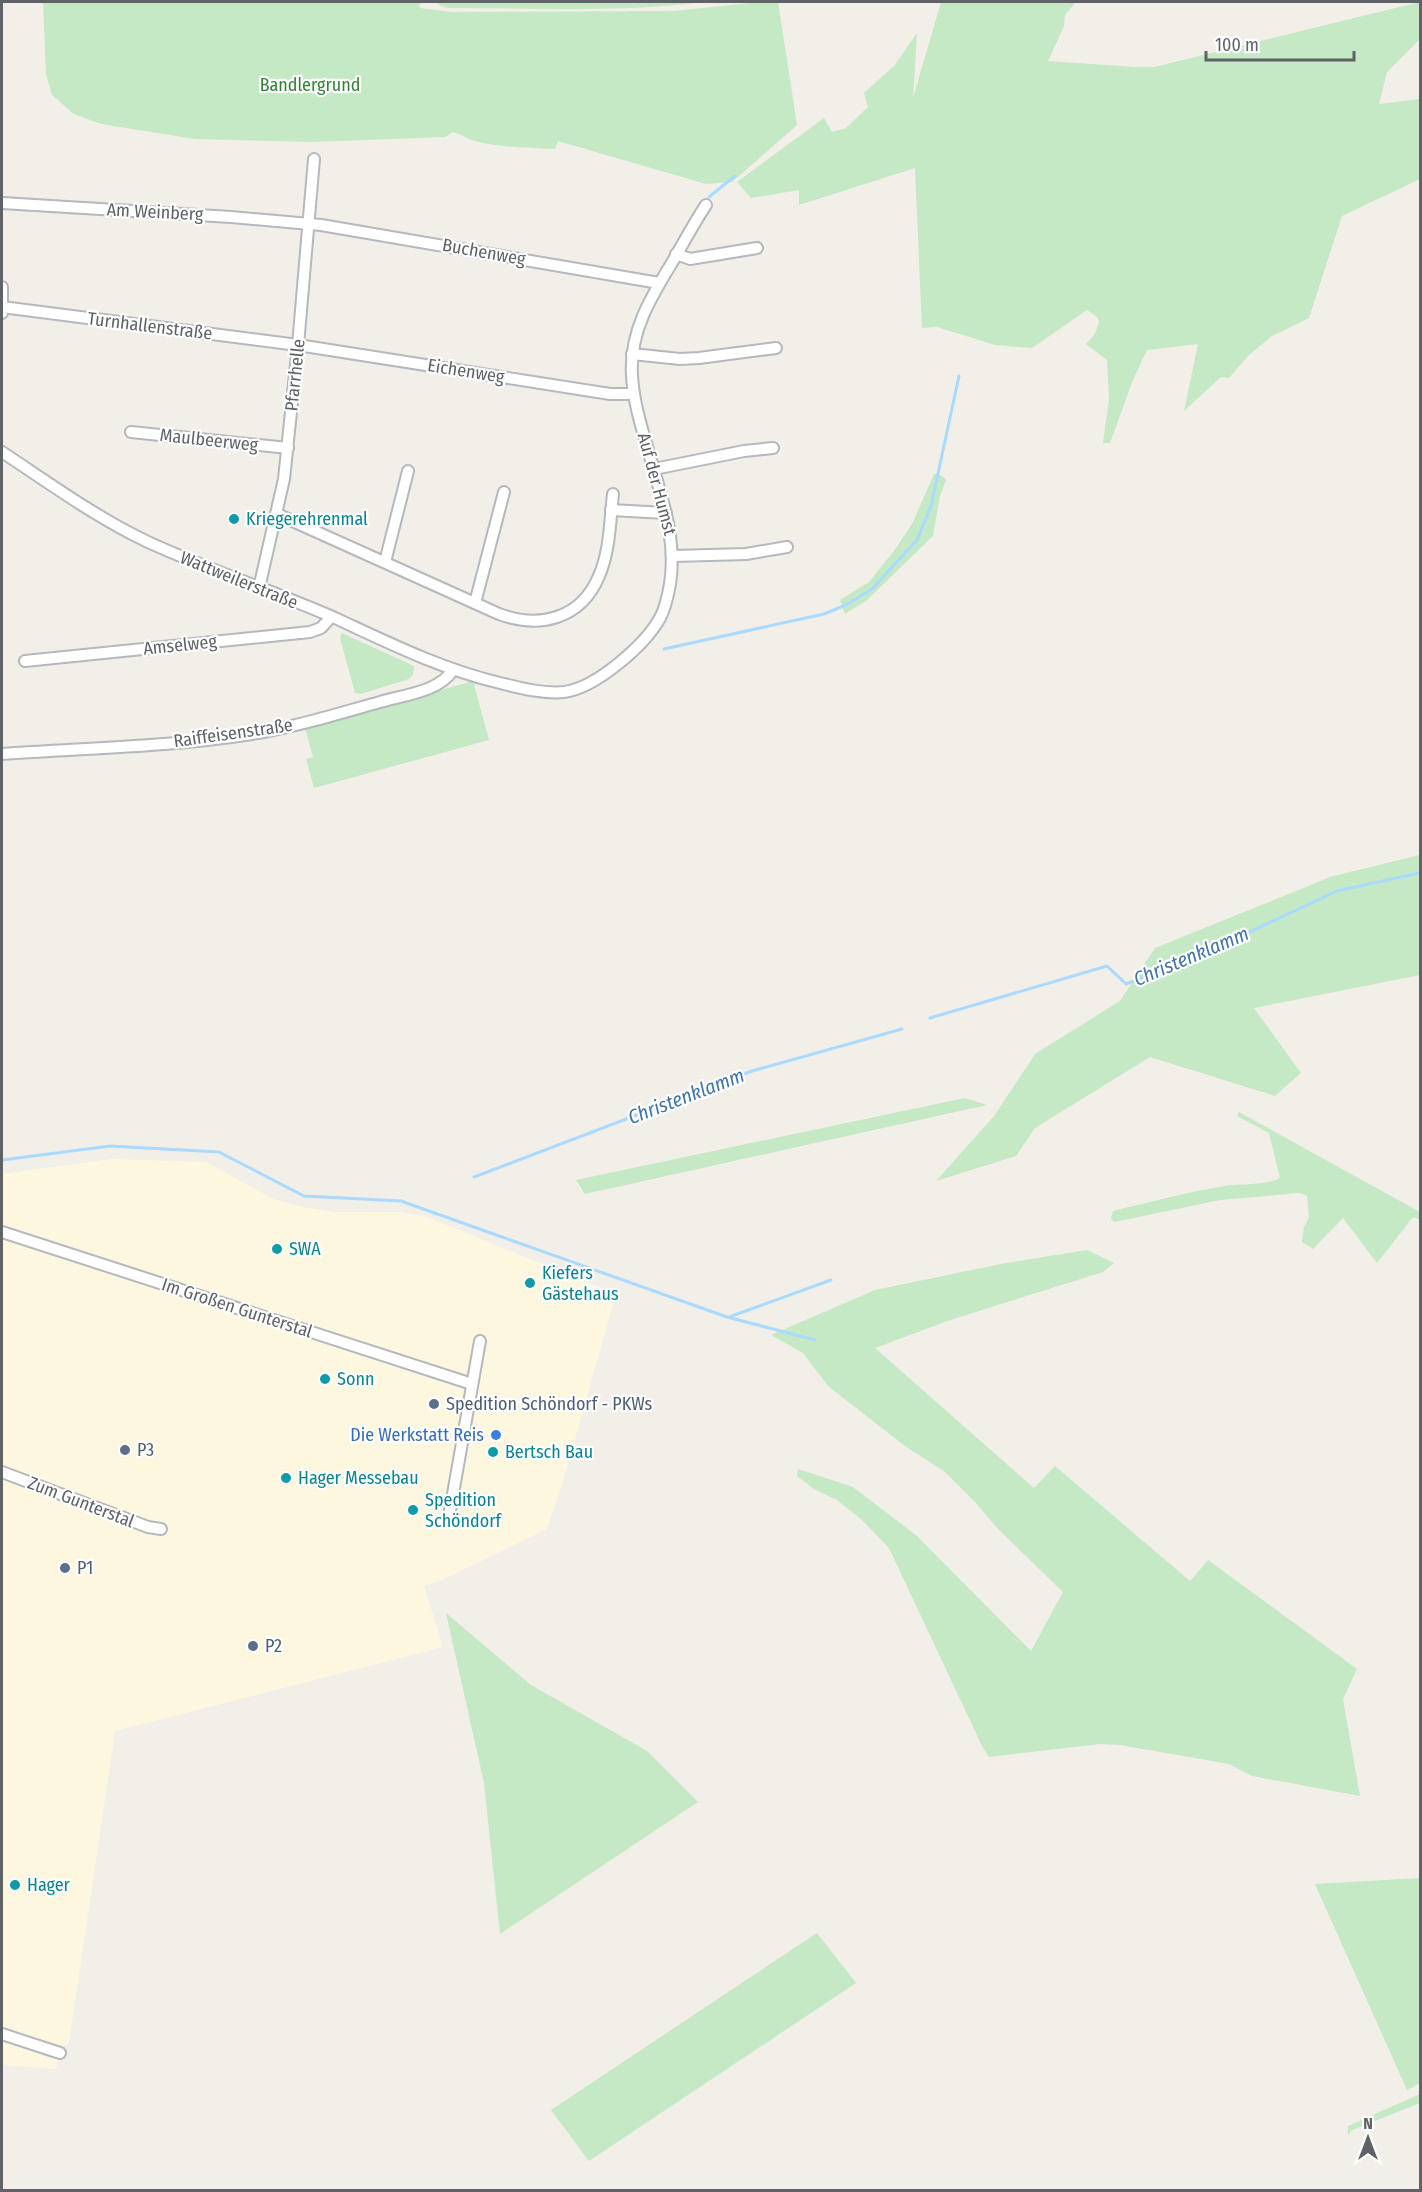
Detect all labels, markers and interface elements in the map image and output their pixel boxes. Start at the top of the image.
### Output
scale bar [1206,24,1354,62]
text: 100 m [1215,34,1259,56]
park label: Bandlergrund [260,74,360,96]
street label: Am Weinberg [106,198,204,226]
street label: Buchenweg [441,234,528,270]
street label: Turnhallenstraße [86,307,214,345]
street label: Pfarrhelle [280,338,310,412]
street label: Eichenweg [426,354,507,388]
street label: Maulbeerweg [159,424,260,456]
street label: Auf der Humst [633,430,681,538]
place label: Kriegerehrenmal [246,508,368,530]
marker: Kriegerehrenmal [227,512,241,526]
street label: Wattweilerstraße [177,546,301,614]
street label: Amselweg [142,630,218,660]
street label: Raiffeisenstraße [172,714,294,752]
water label: Christenklamm [1130,921,1252,991]
water label: Christenklamm [624,1063,748,1129]
place label: SWA [289,1238,321,1260]
marker: SWA [270,1242,284,1256]
place label: Kiefers Gästehaus [542,1262,619,1305]
street label: Im Großen Gunterstal [159,1273,315,1343]
marker: Kiefers Gästehaus [523,1276,537,1290]
place label: Sonn [337,1368,374,1390]
marker: Sonn [318,1372,332,1386]
place label: Spedition Schöndorf - PKWs [446,1393,653,1415]
marker: Spedition Schöndorf - PKWs [427,1397,441,1411]
place label: Die Werkstatt Reis [350,1424,484,1446]
marker: Die Werkstatt Reis [489,1428,503,1442]
place label: P3 [137,1439,154,1461]
place label: Bertsch Bau [505,1441,593,1463]
marker: P3 [118,1443,132,1457]
marker: Bertsch Bau [486,1445,500,1459]
place label: Hager Messebau [298,1467,419,1489]
marker: Hager Messebau [279,1471,293,1485]
street label: Zum Gunterstal [25,1472,138,1532]
place label: Spedition Schöndorf [425,1489,502,1532]
marker: Spedition Schöndorf [406,1503,420,1517]
place label: P1 [77,1557,93,1579]
marker: P1 [58,1561,72,1575]
place label: P2 [265,1635,282,1657]
marker: P2 [246,1639,260,1653]
place label: Hager [27,1874,71,1896]
marker: Hager [8,1878,22,1892]
north arrow [1338,2108,1398,2168]
text: N [1363,2114,1373,2133]

